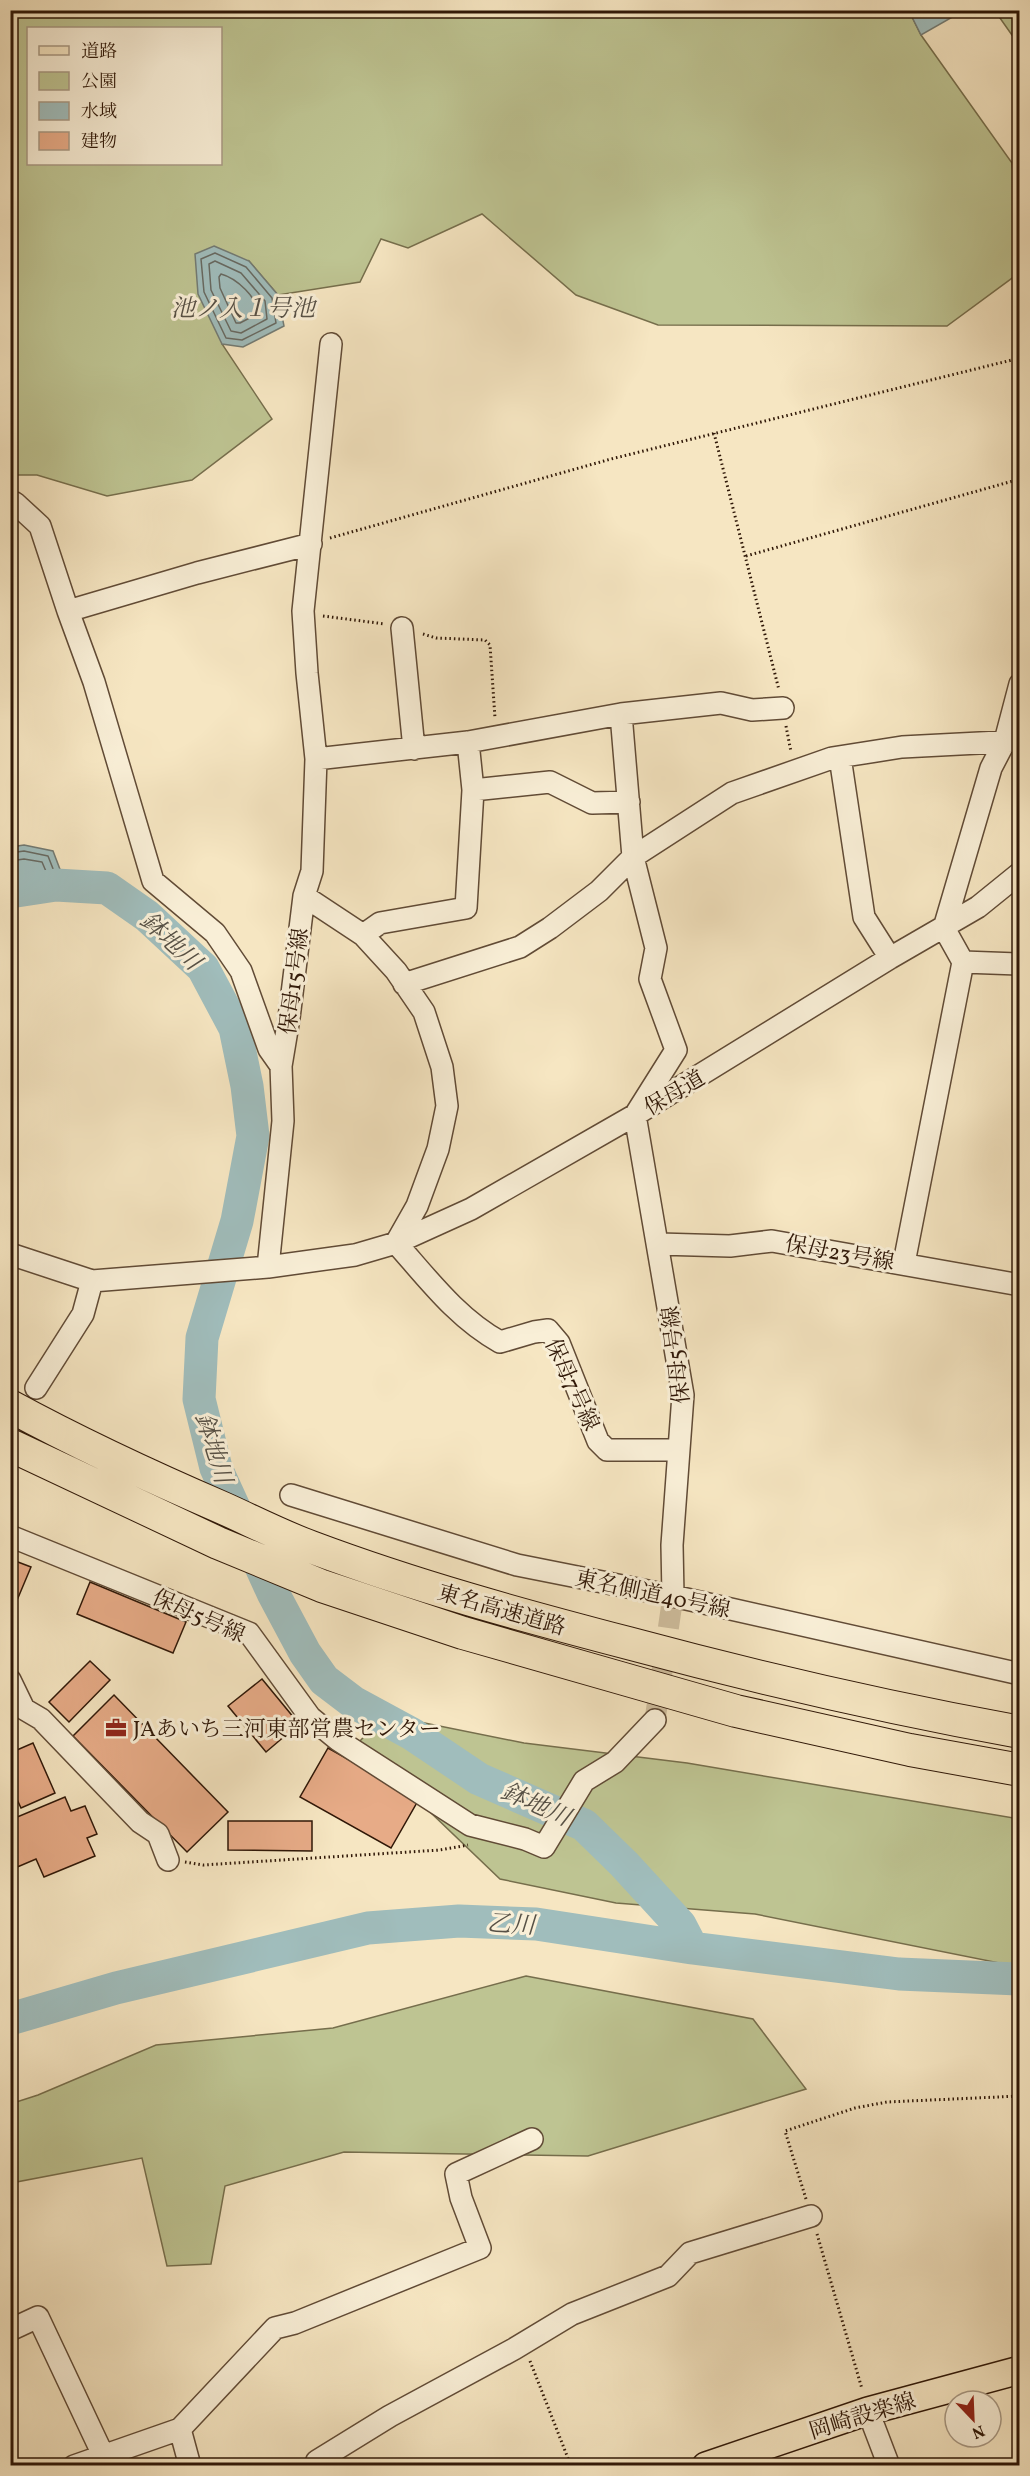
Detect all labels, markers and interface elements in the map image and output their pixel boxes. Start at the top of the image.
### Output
legend [27,27,222,165]
text: 道路 [81,40,117,65]
text: 公園 [81,70,117,95]
text: 水域 [81,100,117,125]
text: 建物 [81,130,117,155]
water label: 池ノ入１号池 [171,293,318,327]
water label: 鉢地川 [132,905,210,981]
street label: 保母15号線 [274,926,317,1036]
street label: 保母道 [639,1064,712,1124]
street label: 保母23号線 [782,1230,897,1279]
street label: 保母5号線 [656,1304,699,1406]
street label: 保母7号線 [536,1334,606,1436]
water label: 鉢地川 [185,1409,240,1491]
street label: 東名側道40号線 [572,1564,733,1627]
street label: 東名高速道路 [434,1578,569,1644]
street label: 保母5号線 [147,1583,249,1651]
place label: JAあいち三河東部営農センター [133,1715,441,1746]
office icon: JAあいち三河東部営農センター [104,1716,128,1740]
water label: 鉢地川 [495,1776,578,1837]
water label: 乙川 [486,1908,539,1944]
street label: 岡崎設楽線 [806,2386,920,2448]
north arrow [943,2389,1003,2449]
text: N [968,2419,988,2444]

